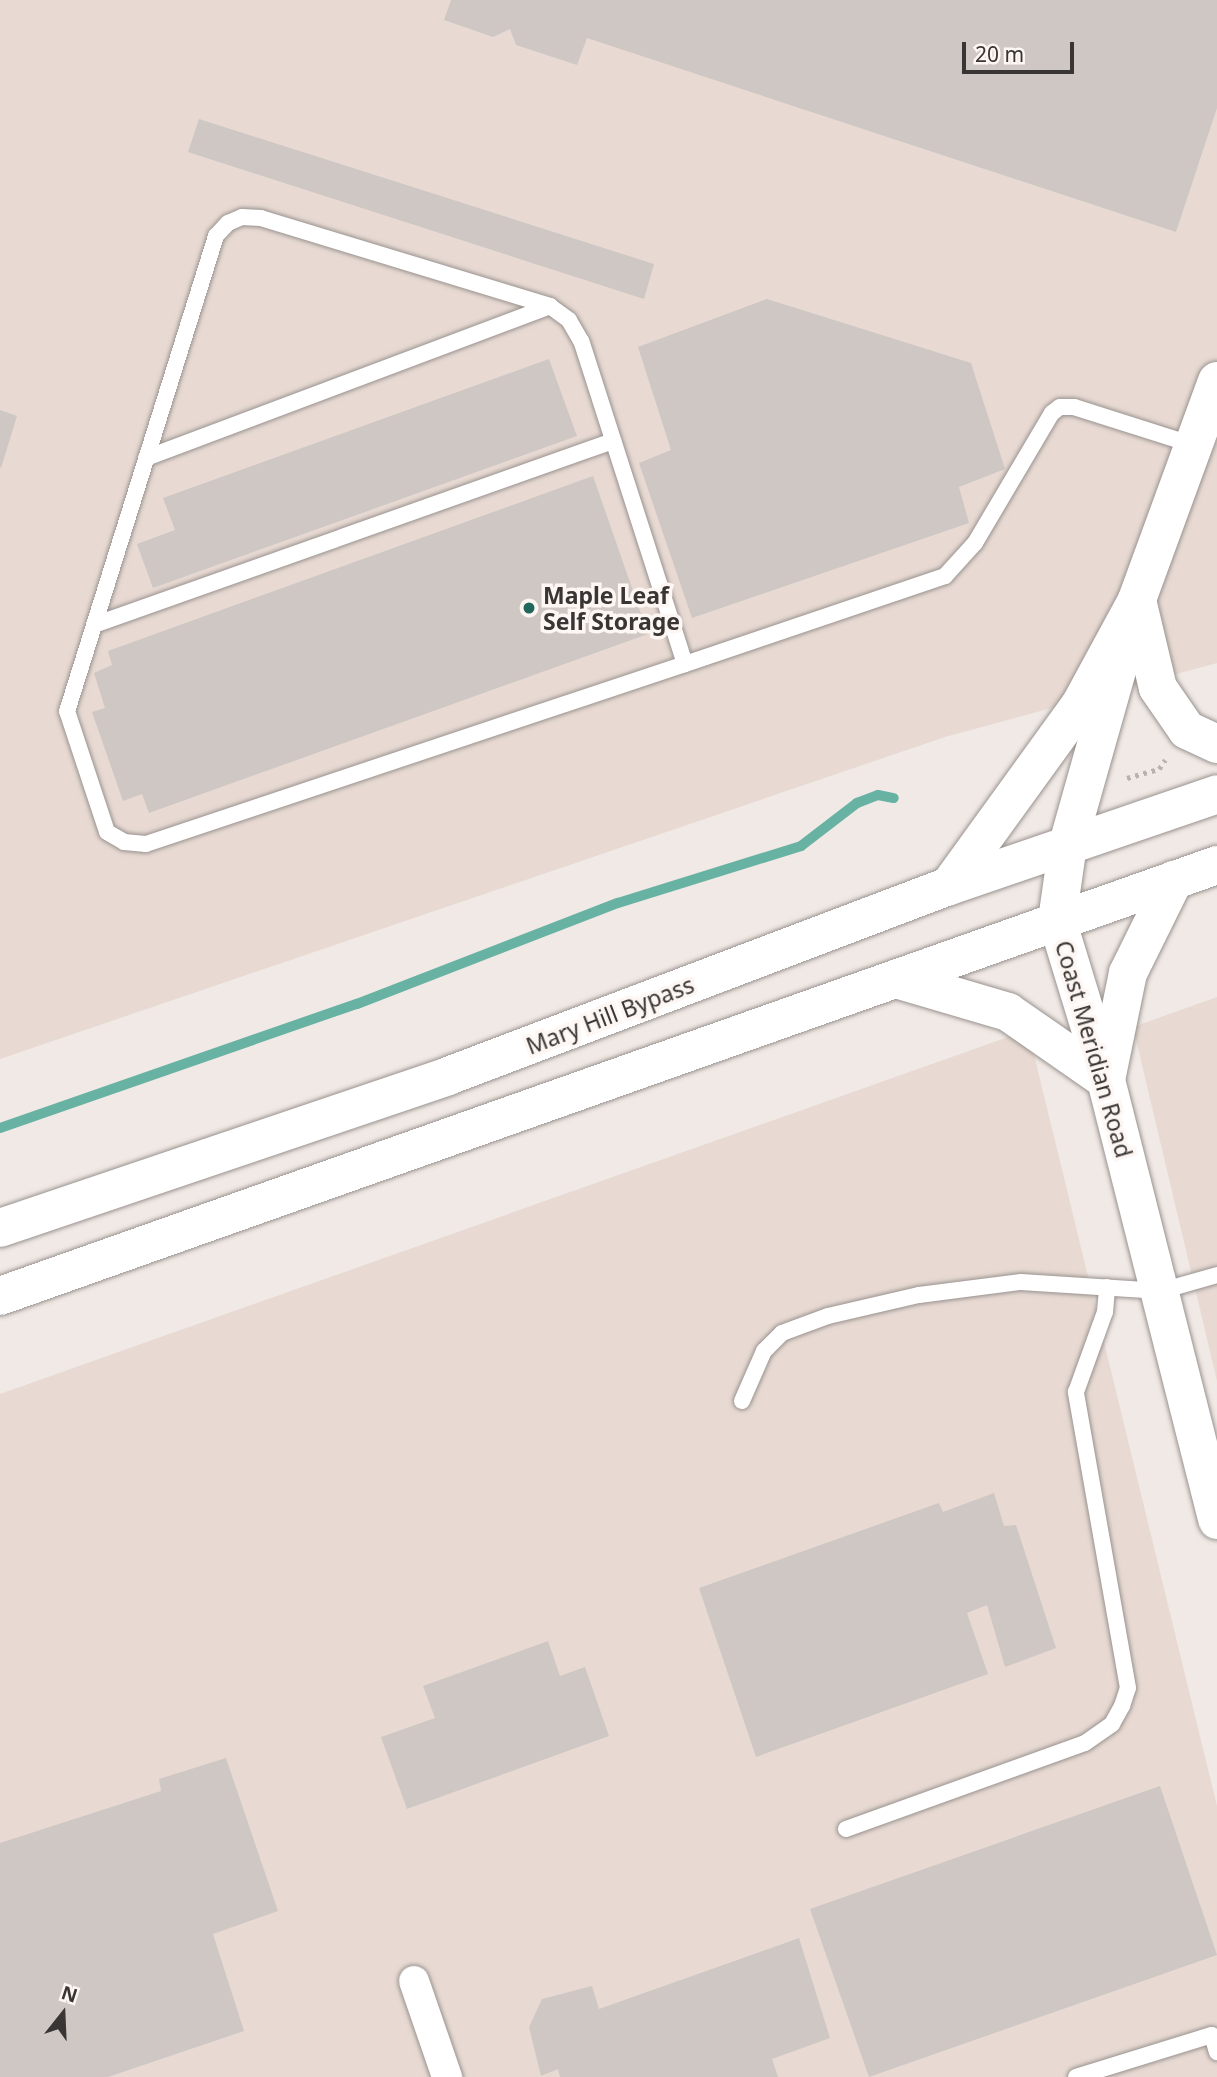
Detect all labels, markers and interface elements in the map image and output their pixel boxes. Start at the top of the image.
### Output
scale bar [965,28,1077,72]
text: 20 m [975,40,1024,68]
place label: Maple Leaf Self Storage [543,581,680,635]
marker: Maple Leaf Self Storage [521,600,537,616]
street label: Coast Meridian Road [1050,937,1138,1161]
street label: Mary Hill Bypass [522,970,698,1060]
north arrow [28,1979,98,2049]
text: N [58,1979,81,2009]

